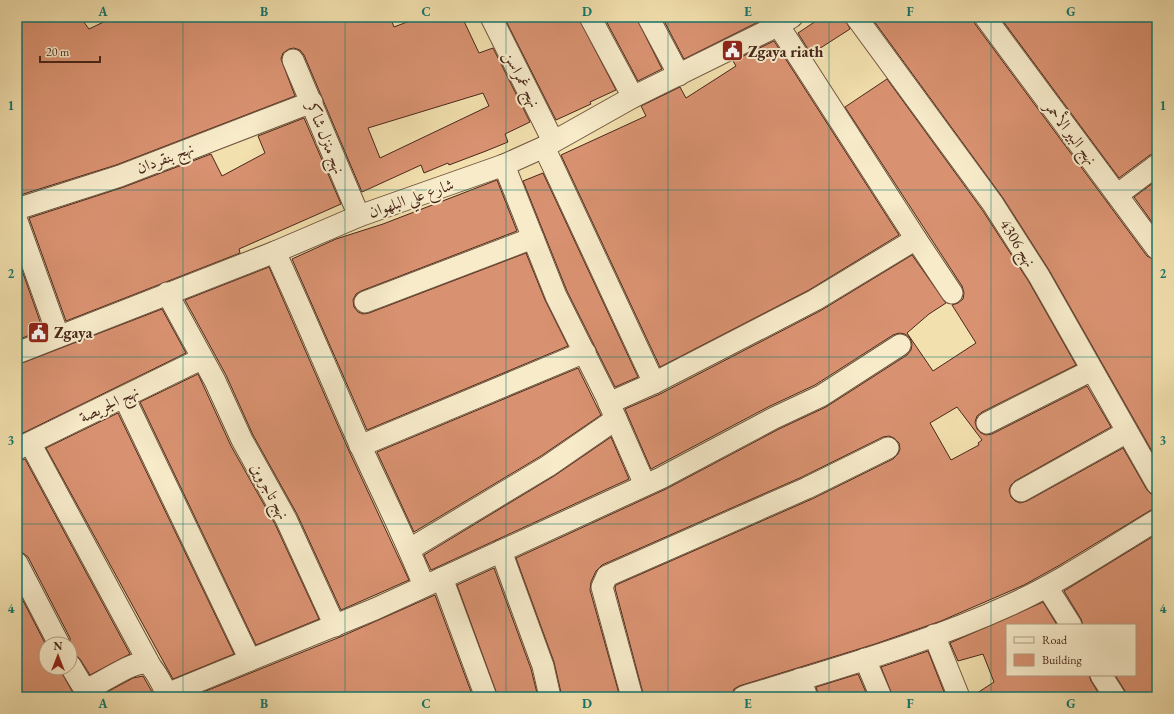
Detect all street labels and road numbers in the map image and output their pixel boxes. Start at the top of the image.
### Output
street label: نهج غمراسن [495,47,545,113]
street label: نهج البير الأحمر [1036,95,1103,172]
street label: نهج منزل شاكر [298,97,350,179]
street label: نهج بنقردان [133,137,198,182]
street label: شارع علي البلهوان [366,174,458,227]
street label: نهج 4306 [992,215,1041,273]
street label: نهج الجريصة [76,381,144,431]
street label: نهج تاجروين [242,459,294,525]

